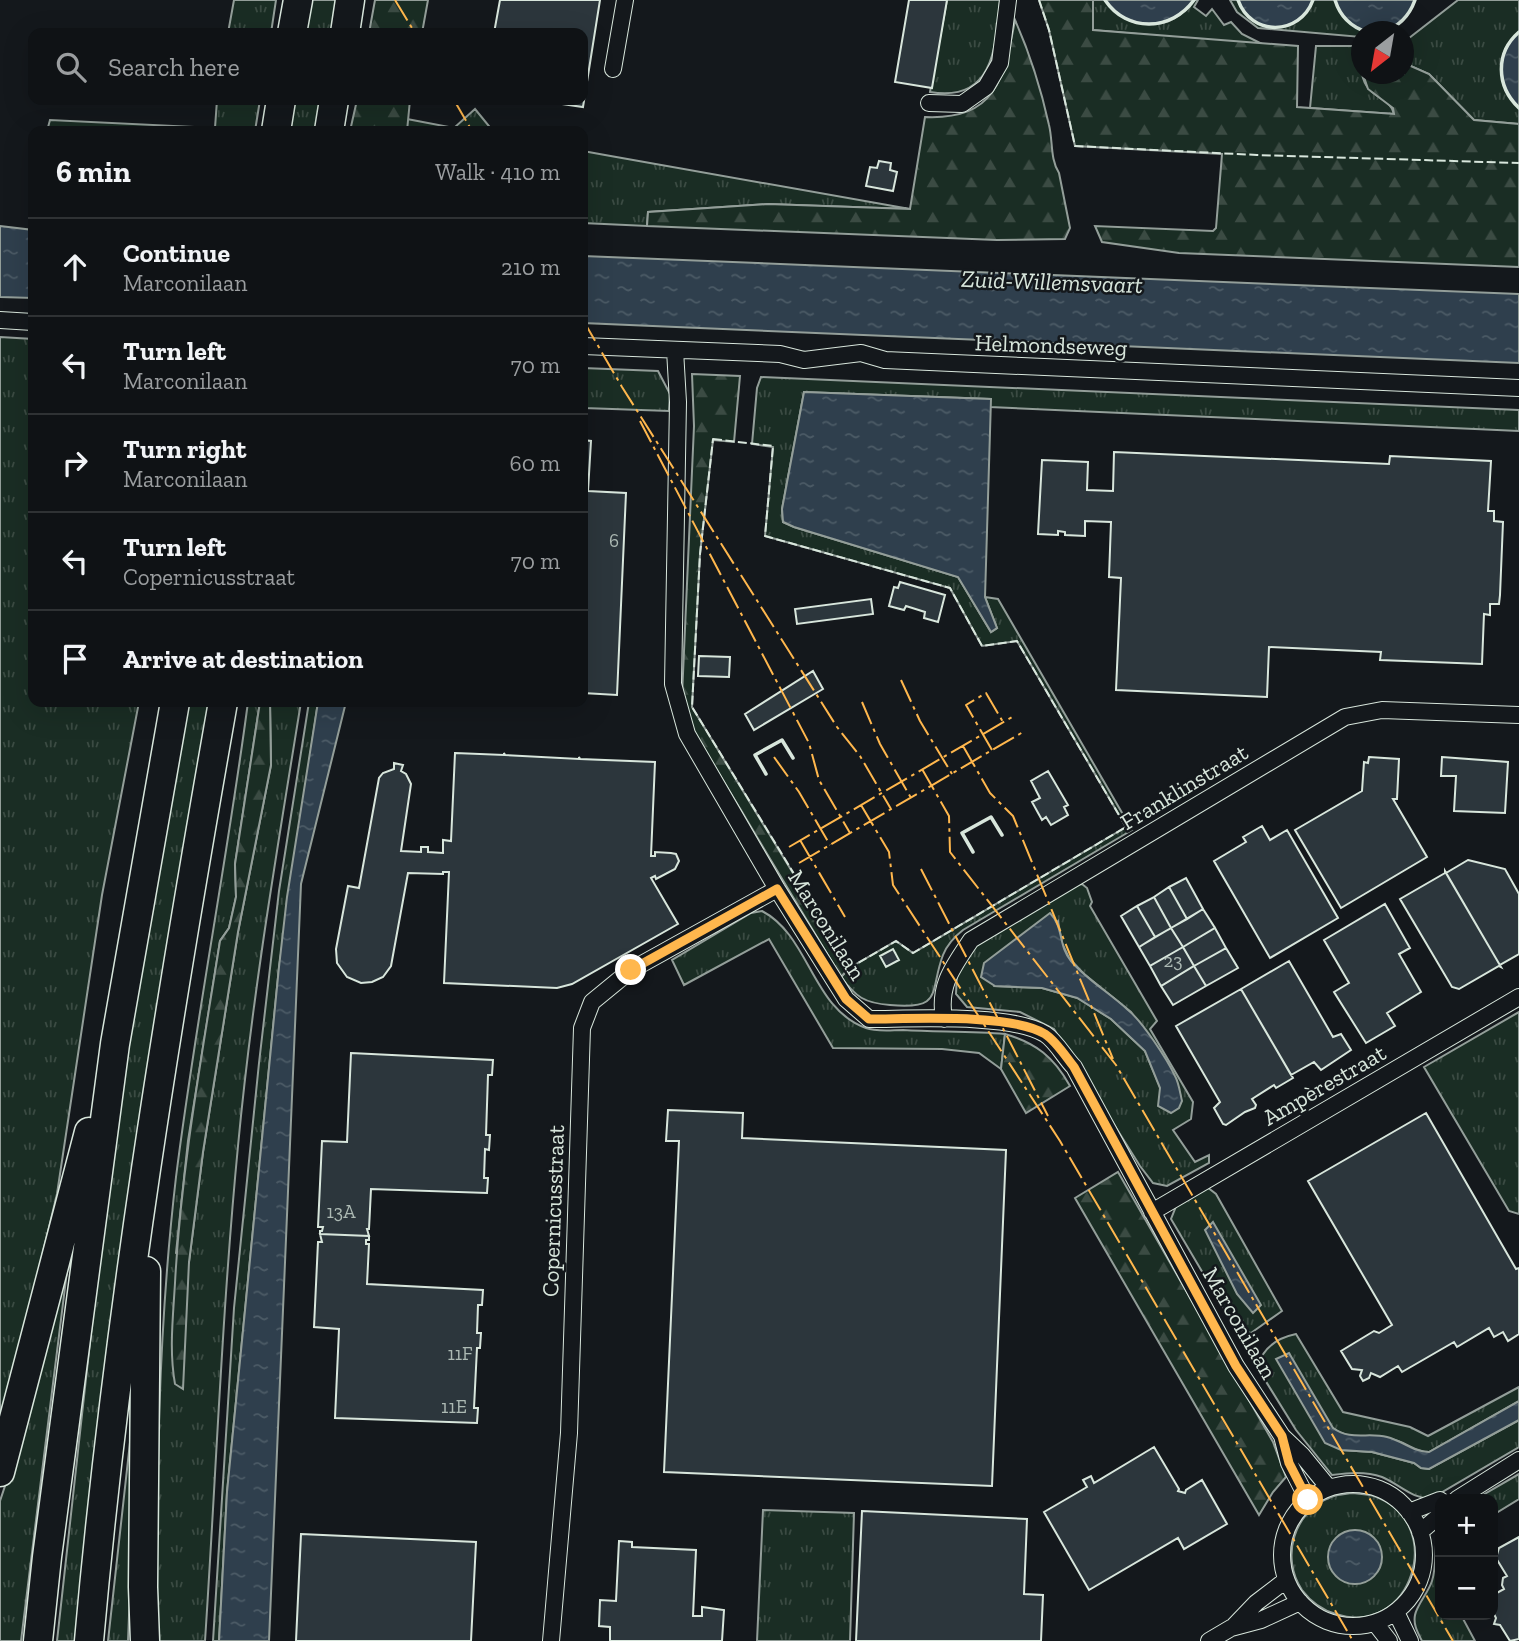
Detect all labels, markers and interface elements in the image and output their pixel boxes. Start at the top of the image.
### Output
north arrow [1351,21,1414,84]
search box [28,28,588,105]
icon: search [52,48,90,86]
text: Search here [108,51,240,83]
text: 6 min [56,154,131,190]
text: Walk · 410 m [435,158,560,186]
text: Continue [123,237,230,269]
icon: ahead [56,248,94,286]
text: 210 m [501,253,560,281]
water label: Zuid-Willemsvaart [961,264,1143,299]
text: Marconilaan [123,269,247,297]
street label: Helmondseweg [974,328,1128,362]
text: Turn left [123,335,226,367]
icon: left [56,346,94,384]
text: 70 m [511,351,560,379]
text: Marconilaan [123,367,247,395]
text: Turn right [123,433,246,465]
icon: right [56,444,94,482]
text: 60 m [509,449,560,477]
text: Marconilaan [123,465,247,493]
house number: 6 [609,529,619,552]
text: Turn left [123,531,226,563]
icon: left [56,542,94,580]
text: 70 m [511,547,560,575]
text: Copernicusstraat [123,563,295,591]
icon: arrive [56,640,94,678]
text: Arrive at destination [123,643,363,675]
street label: Franklinstraat [1115,738,1253,836]
street label: Marconilaan [782,865,872,985]
house number: 23 [1163,949,1183,972]
route end [615,954,646,985]
street label: Ampèrestraat [1257,1038,1391,1132]
street label: Copernicusstraat [536,1124,570,1297]
house number: 13A [327,1200,356,1223]
street label: Marconilaan [1197,1262,1283,1384]
house number: 11F [447,1342,473,1365]
house number: 11E [441,1395,467,1418]
route start [1292,1484,1323,1515]
map controls [1435,1494,1498,1620]
button: + [1435,1494,1498,1557]
button: − [1435,1557,1498,1620]

